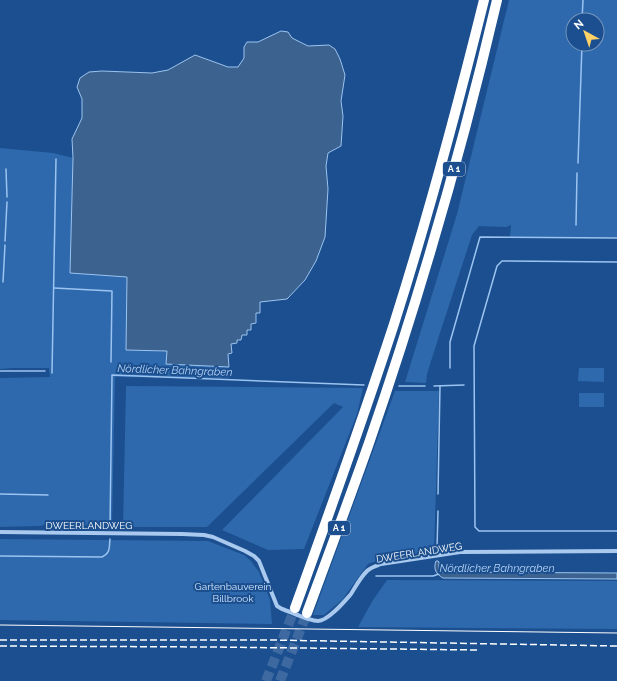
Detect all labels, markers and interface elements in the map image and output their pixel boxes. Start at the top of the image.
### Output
north arrow [565,12,605,52]
text: N [571,17,586,32]
road number: A 1 [443,162,465,176]
water label: Nördlicher Bahngraben [117,362,233,379]
street label: DWEERLANDWEG [46,520,132,531]
road number: A 1 [328,521,350,535]
street label: DWEERLANDWEG [375,540,463,565]
water label: Nördlicher Bahngraben [439,562,555,575]
park label: Gartenbauverein Billbrook [195,581,272,604]

